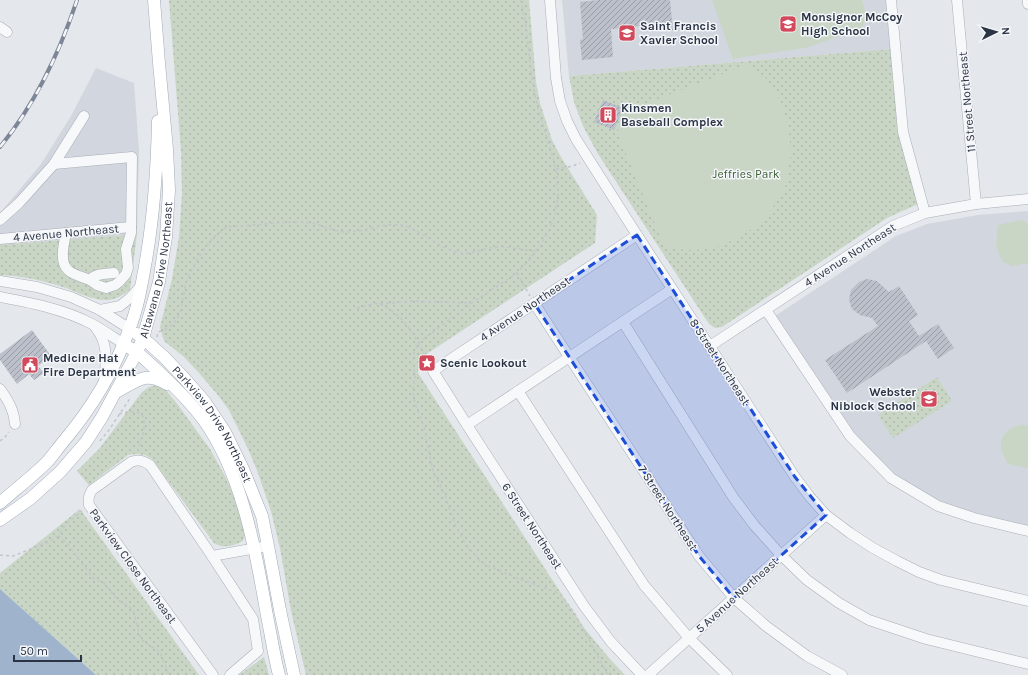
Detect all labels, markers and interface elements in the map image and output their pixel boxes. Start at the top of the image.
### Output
place label: Monsignor McCoy High School [801,10,902,38]
north arrow [976,12,1016,52]
school or university icon: Monsignor McCoy High School [778,14,798,34]
place label: Saint Francis Xavier School [640,19,718,47]
school or university icon: Saint Francis Xavier School [617,23,637,43]
text: N [999,27,1012,36]
street label: 11 Street Northeast [956,51,978,153]
place label: Kinsmen Baseball Complex [621,101,723,129]
building icon: Kinsmen Baseball Complex [598,105,618,125]
park label: Jeffries Park [713,167,780,181]
street label: Altawana Drive Northeast [136,201,175,340]
street label: 4 Avenue Northeast [802,220,899,290]
street label: 4 Avenue Northeast [12,221,120,245]
street label: 4 Avenue Northeast [477,273,573,345]
street label: 8 Street Northeast [687,316,753,408]
place label: Medicine Hat Fire Department [43,351,136,379]
place icon: Scenic Lookout [417,353,437,373]
public building icon: Medicine Hat Fire Department [20,355,40,375]
place label: Scenic Lookout [440,356,527,370]
street label: Parkview Drive Northeast [169,363,255,485]
place label: Webster Niblock School [830,385,916,413]
school or university icon: Webster Niblock School [919,389,939,409]
street label: 7 Street Northeast [635,463,701,554]
street label: 6 Street Northeast [499,480,565,572]
street label: Parkview Close Northeast [87,506,180,627]
street label: 5 Avenue Northeast [693,554,782,636]
scale bar [14,637,81,663]
text: 50 m [20,644,48,658]

